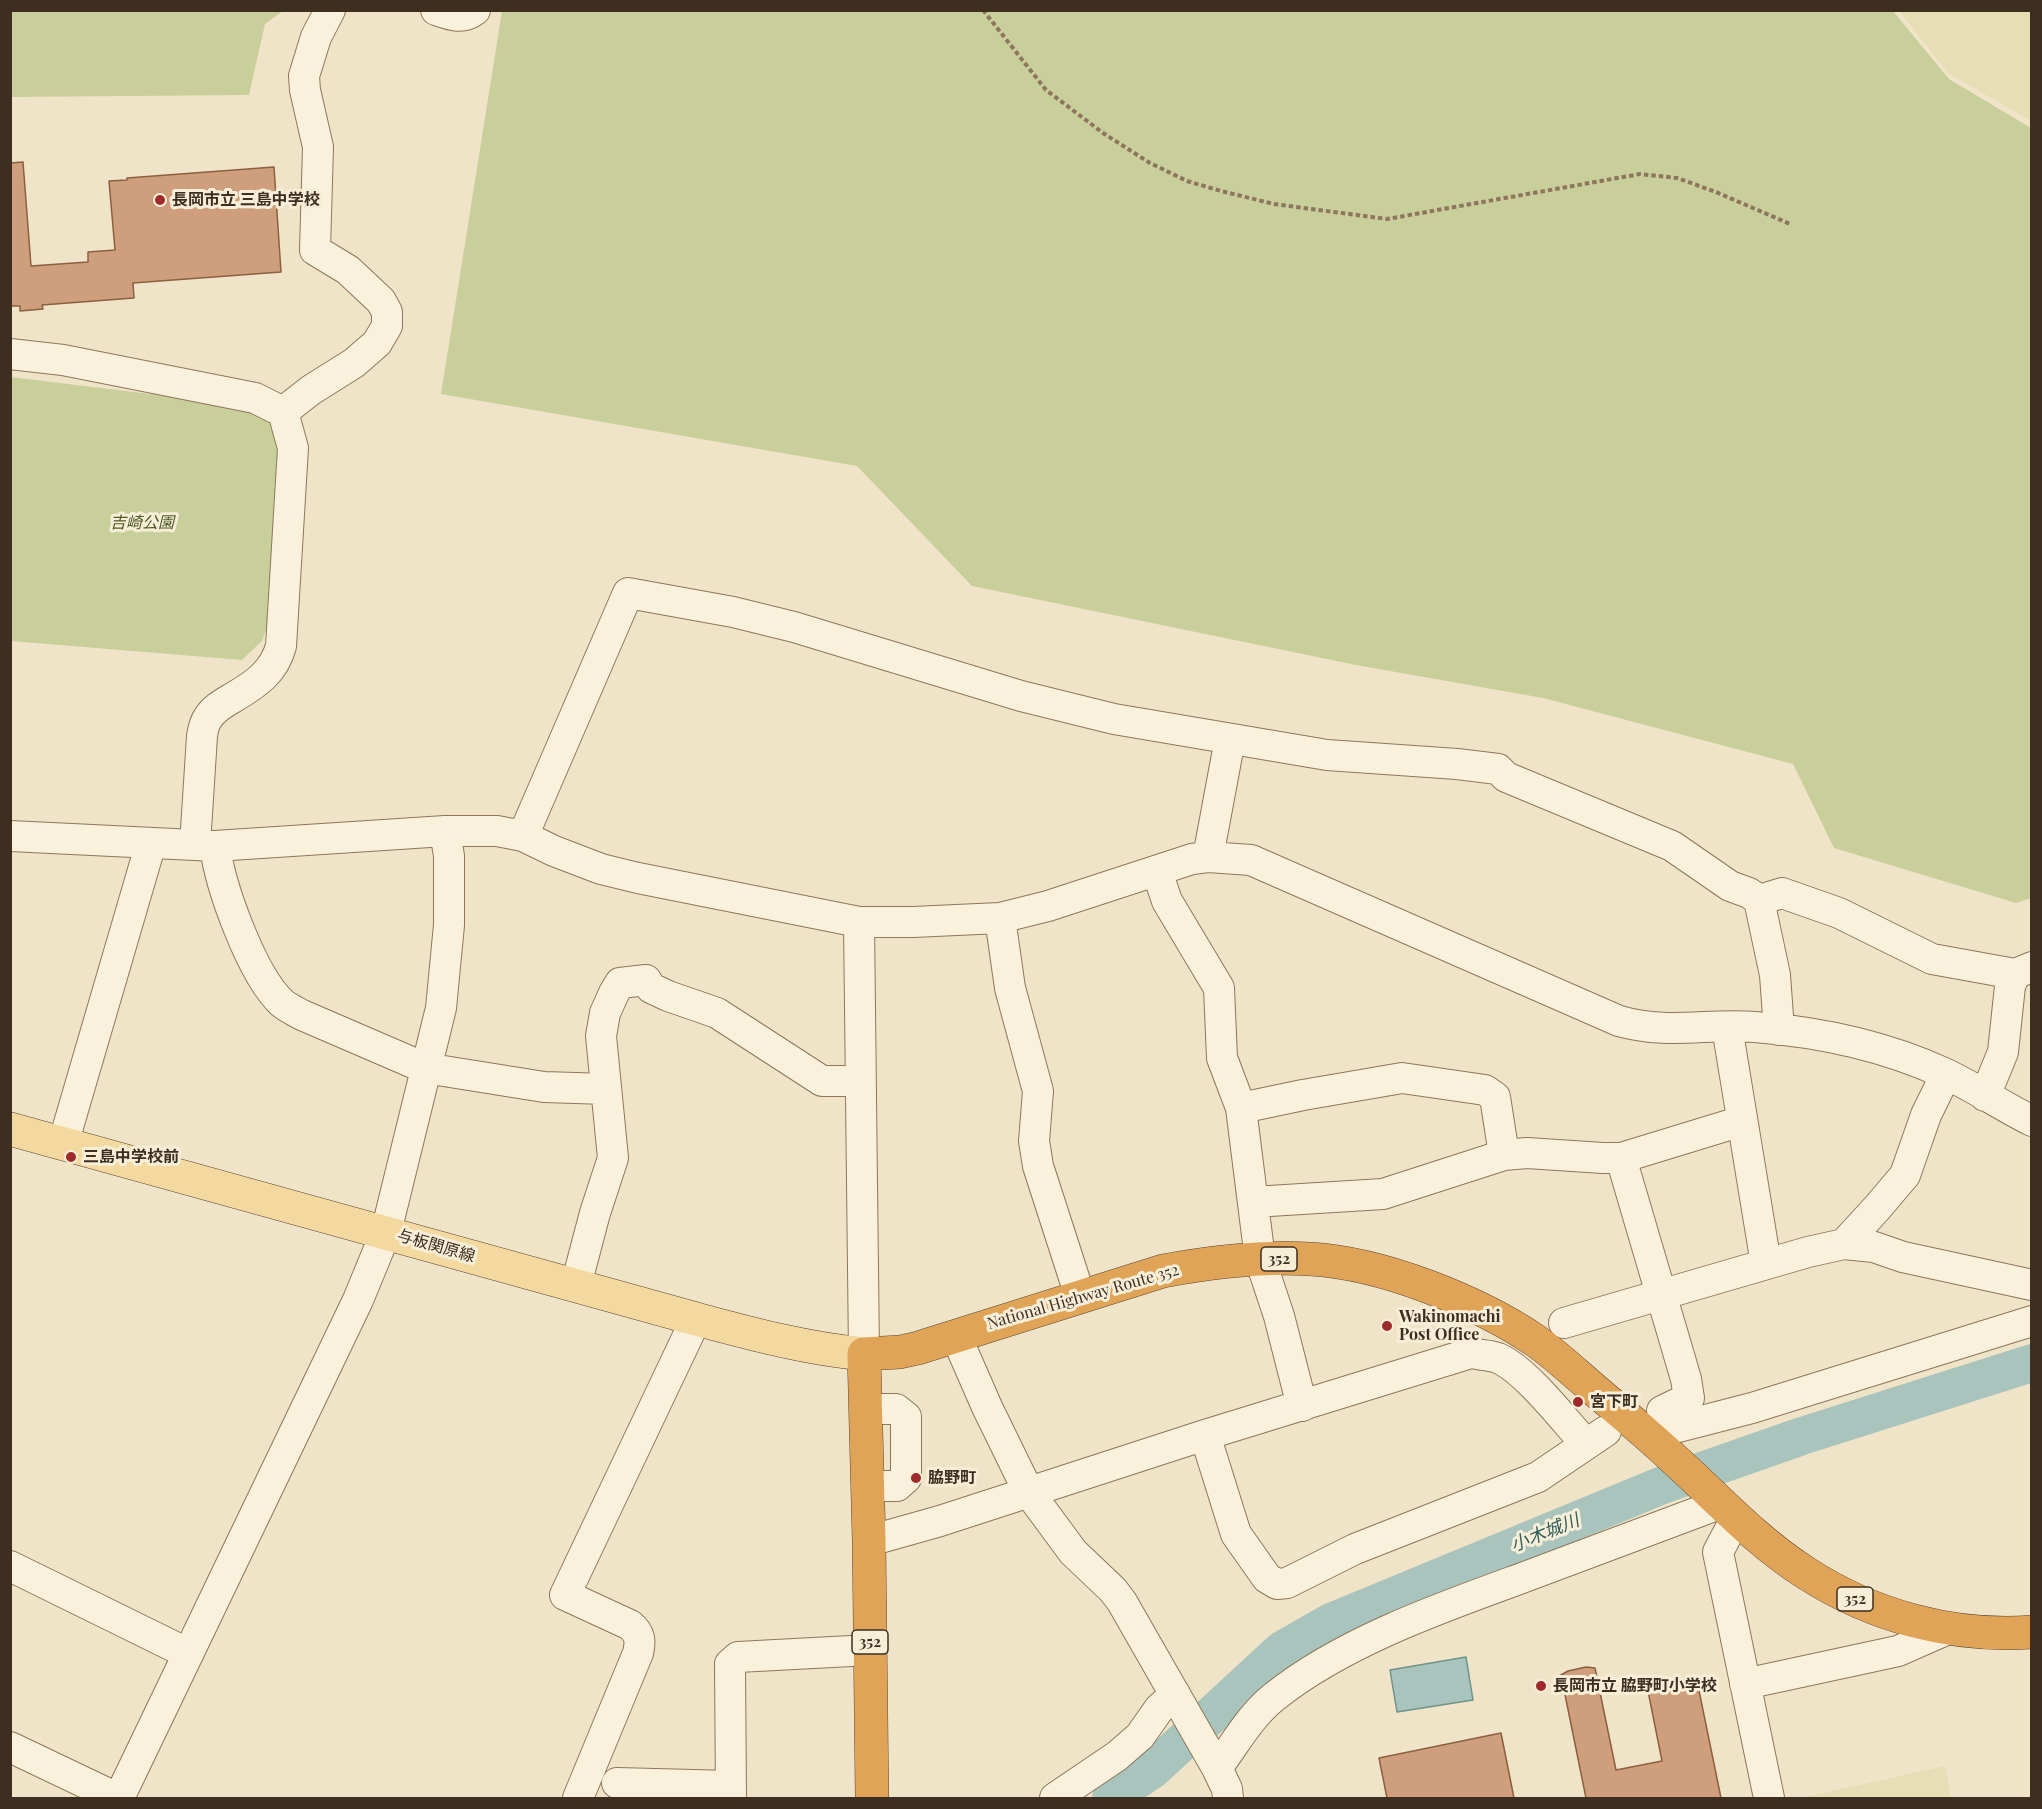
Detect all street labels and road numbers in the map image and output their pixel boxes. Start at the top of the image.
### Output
street label: 与板関原線 [395,1226,477,1266]
road number: 352 [1261,1247,1297,1271]
street label: National Highway Route 352 [985,1260,1181,1334]
road number: 352 [1837,1587,1873,1611]
road number: 352 [852,1630,888,1654]

